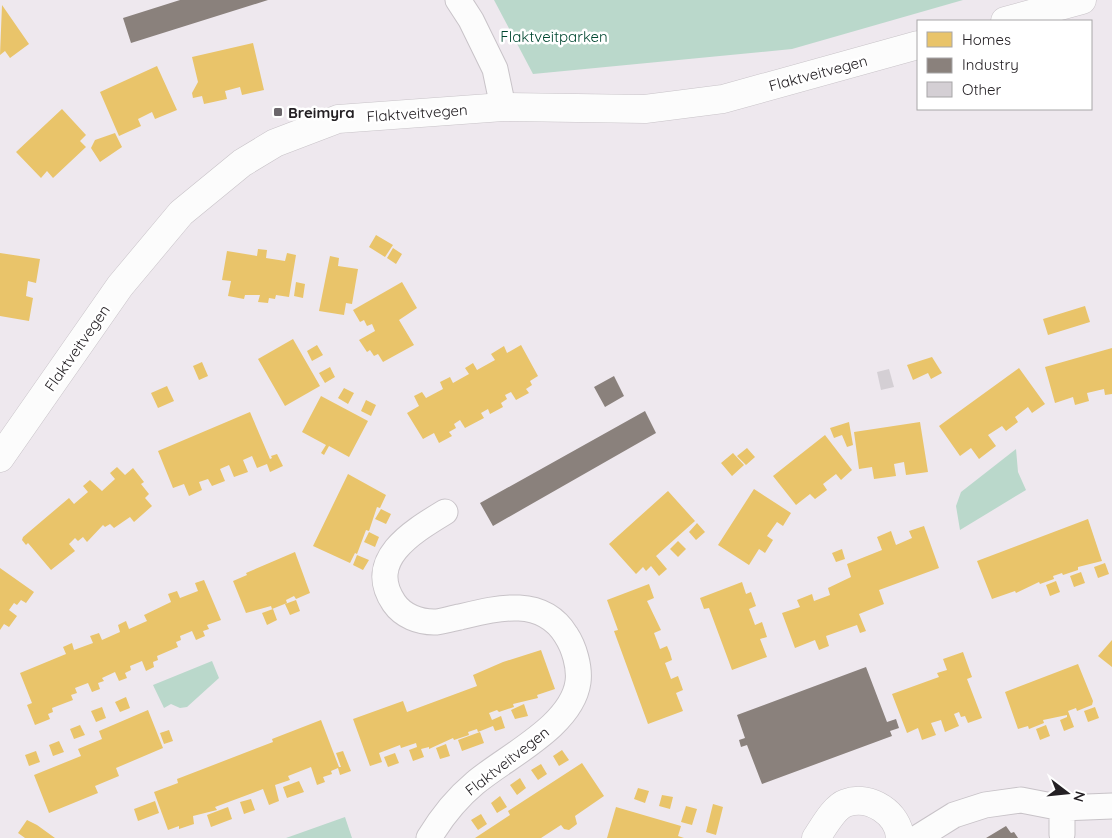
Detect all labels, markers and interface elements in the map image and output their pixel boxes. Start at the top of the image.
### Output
legend [917,20,1092,110]
park label: Flaktveitparken [500,27,608,46]
text: Homes [962,30,1011,49]
street label: Flaktveitvegen [767,51,869,95]
text: Industry [962,55,1019,74]
text: Other [962,80,1002,99]
street label: Flaktveitvegen [366,100,468,126]
place label: Breimyra [288,103,355,122]
marker: Breimyra [272,106,284,118]
street label: Flaktveitvegen [40,301,114,395]
street label: Flaktveitvegen [461,722,553,800]
north arrow [1042,768,1092,818]
text: N [1069,789,1090,804]

